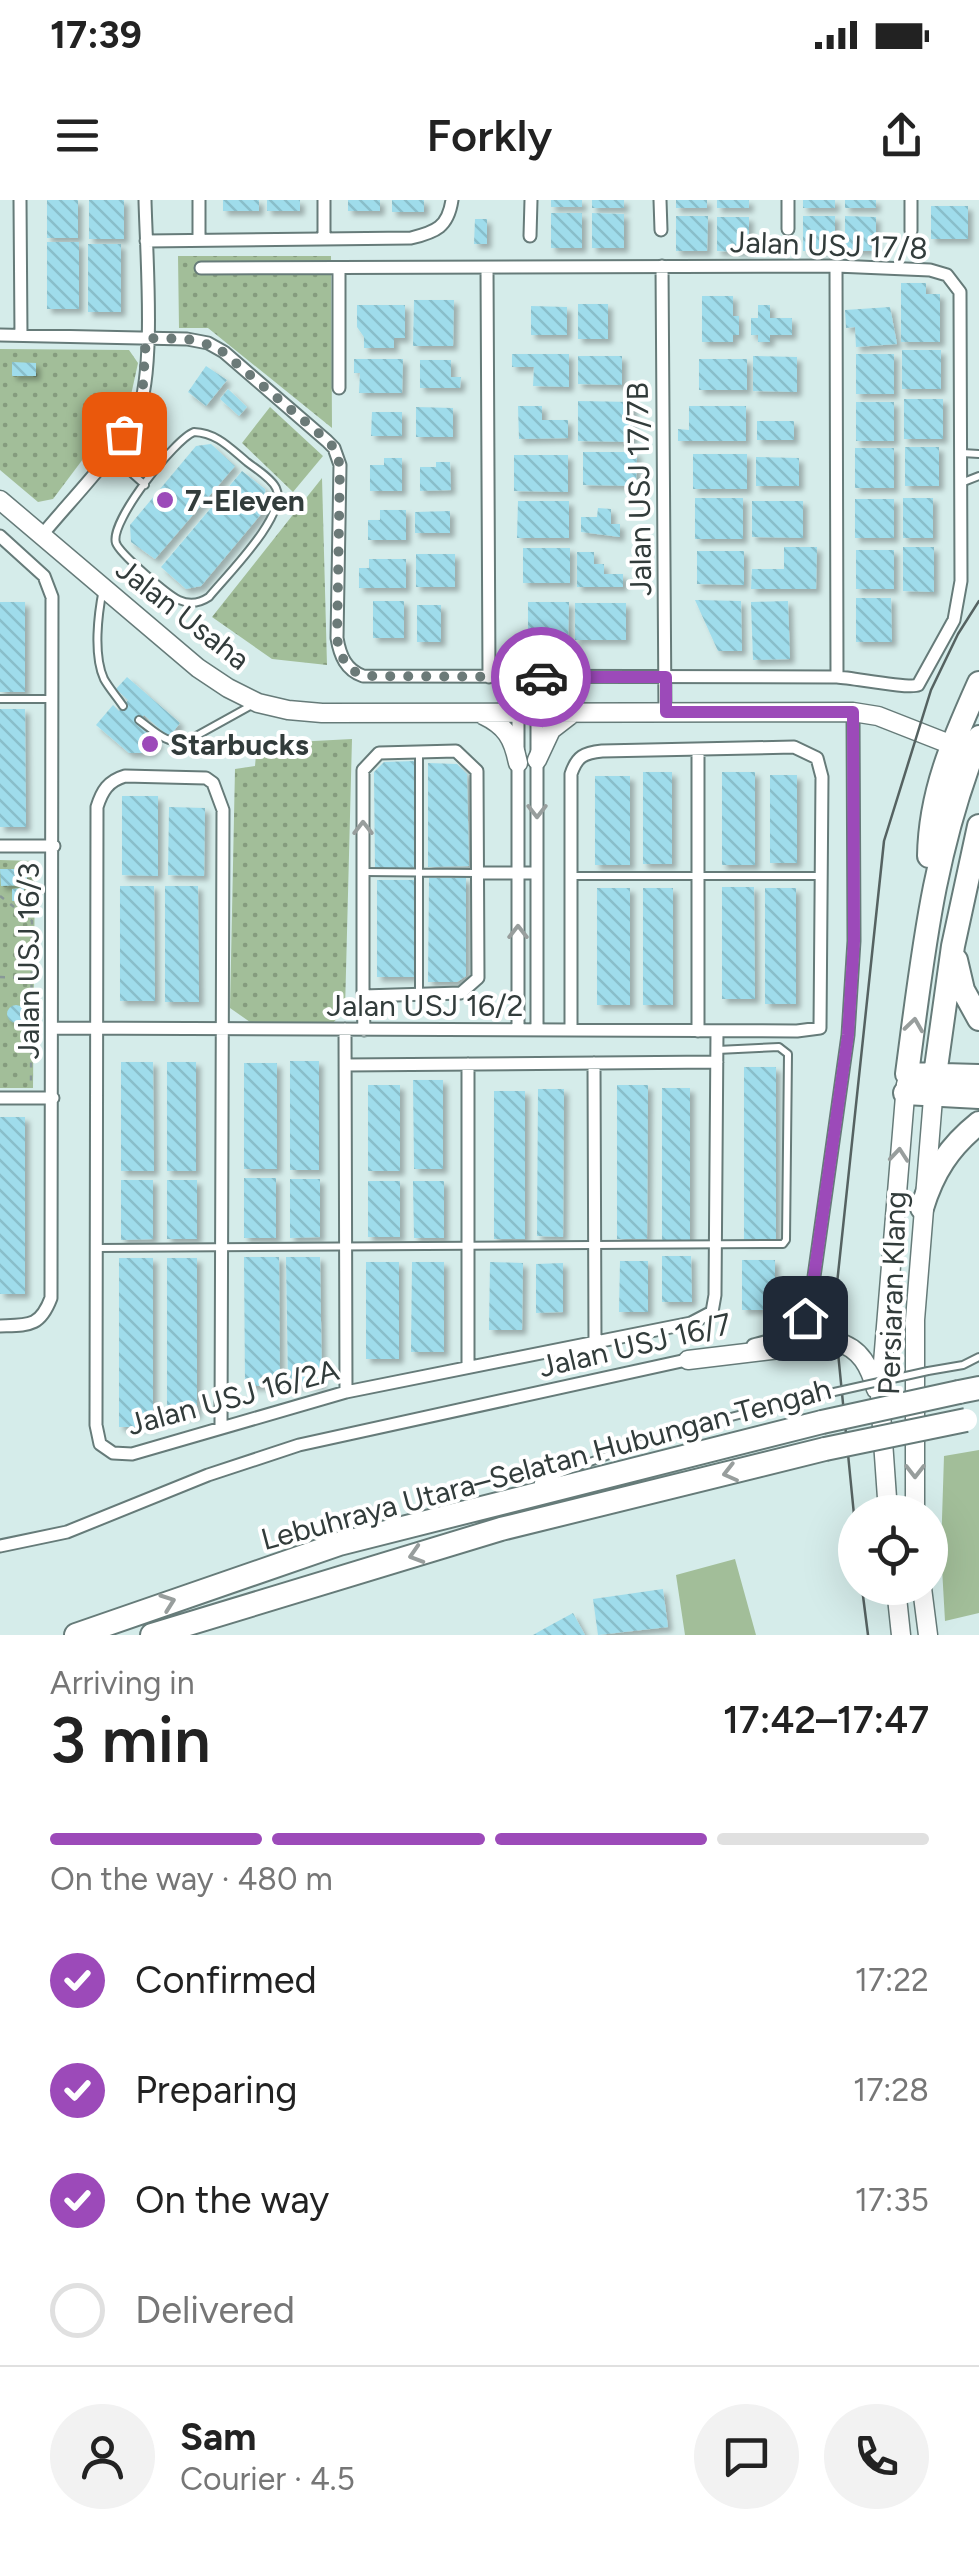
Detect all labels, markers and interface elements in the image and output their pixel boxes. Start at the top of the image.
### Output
text: 17:39 [50,12,142,58]
icon: menu [50,108,105,163]
text: Forkly [427,108,552,162]
icon: share [874,108,929,163]
street label: Jalan USJ 17/8 [729,223,929,267]
street label: Jalan USJ 17/7B [619,382,659,596]
pin [82,392,167,477]
icon: bag [97,407,152,462]
place label: 7-Eleven [185,482,305,519]
marker: 7-Eleven [154,489,176,511]
street label: Jalan Usaha [109,550,257,678]
courier [491,627,591,727]
icon: car [514,650,569,705]
place label: Starbucks [170,726,309,763]
marker: Starbucks [139,733,161,755]
one-way arrow [526,804,548,820]
one-way arrow [352,820,374,836]
street label: Jalan USJ 16/3 [10,863,47,1059]
one-way arrow [507,924,529,940]
street label: Jalan USJ 16/2 [326,987,524,1024]
one-way arrow [902,1016,923,1033]
one-way arrow [888,1147,910,1163]
street label: Persiaran Klang [870,1190,914,1396]
pin [763,1276,848,1361]
icon: home [778,1291,833,1346]
street label: Jalan USJ 16/7 [535,1305,735,1385]
street label: Jalan USJ 16/2A [123,1351,343,1443]
street label: Lebuhraya Utara–Selatan Hubungan Tengah [257,1370,835,1558]
one-way arrow [722,1461,739,1482]
one-way arrow [904,1464,926,1480]
map controls [838,1495,948,1605]
button: locate [838,1495,948,1605]
one-way arrow [408,1543,425,1564]
one-way arrow [159,1594,176,1614]
text: Arriving in [50,1664,195,1702]
text: 17:42–17:47 [723,1697,929,1743]
text: 3 min [50,1700,211,1778]
text: On the way · 480 m [50,1860,333,1898]
icon: check [50,1953,105,2008]
text: Confirmed [135,1957,317,2003]
text: 17:22 [855,1961,929,1999]
icon: check [50,2063,105,2118]
text: Preparing [135,2067,297,2113]
text: 17:28 [853,2071,929,2109]
icon: check [50,2173,105,2228]
text: On the way [135,2177,329,2223]
text: 17:35 [855,2181,929,2219]
text: Delivered [135,2287,295,2333]
button: person [50,2404,155,2509]
button: chat [694,2404,799,2509]
button: phone [824,2404,929,2509]
text: Sam [180,2414,256,2460]
text: Courier · 4.5 [180,2460,355,2498]

